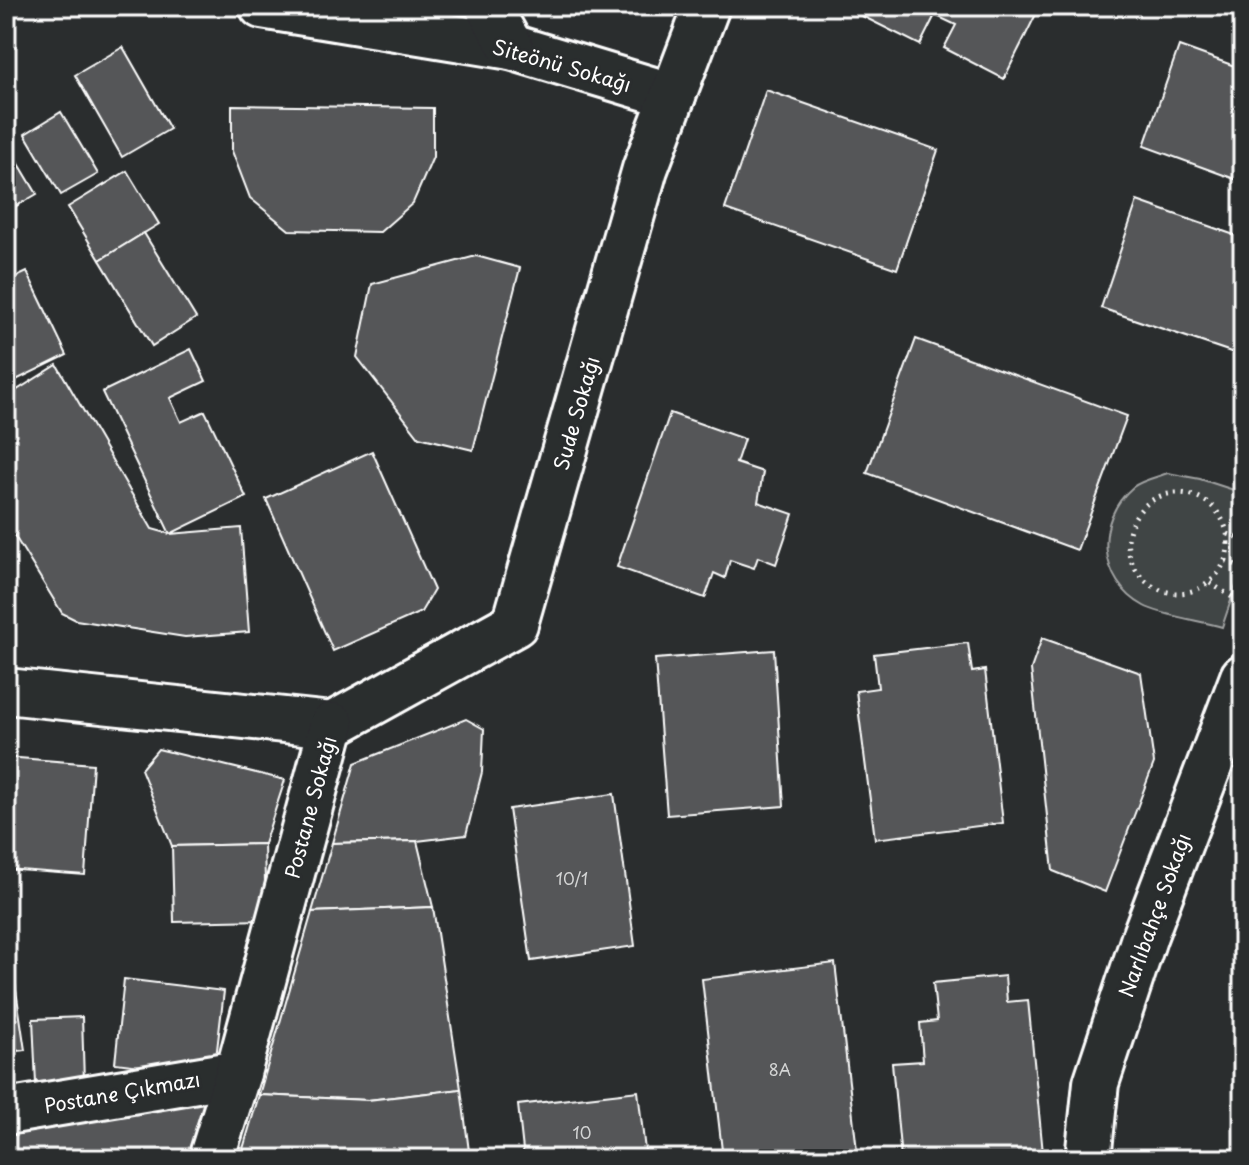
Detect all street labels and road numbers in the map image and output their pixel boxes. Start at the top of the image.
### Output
street label: Siteönü Sokağı [489,31,635,99]
street label: Sude Sokağı [545,353,607,473]
street label: Postane Sokağı [277,733,343,881]
street label: Narlıbahçe Sokağı [1110,829,1198,1001]
street label: Postane Çıkmazı [41,1063,203,1121]

